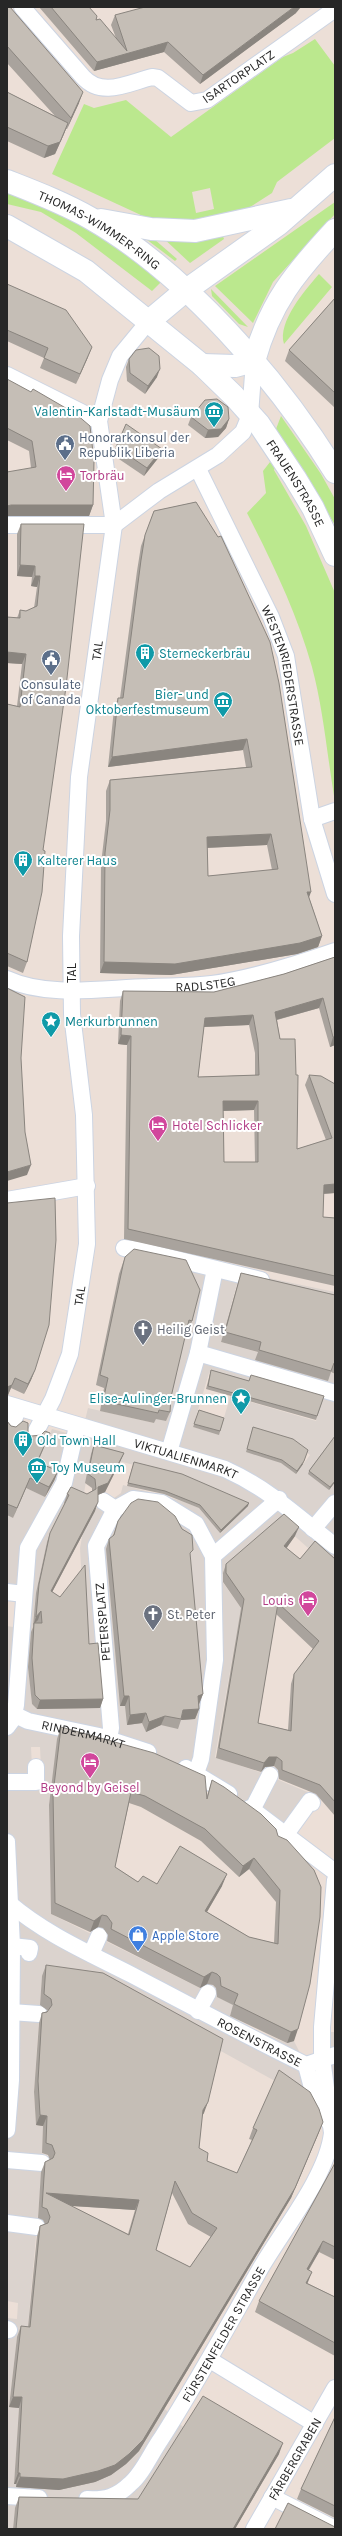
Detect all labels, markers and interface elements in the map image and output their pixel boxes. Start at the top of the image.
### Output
street label: ISARTORPLATZ [199,47,277,106]
street label: THOMAS-WIMMER-RING [36,187,163,273]
museum icon: Valentin-Karlstadt-Musäum [203,400,225,428]
place label: Valentin-Karlstadt-Musäum [34,404,200,419]
place label: Honorarkonsul der Republik Liberia [79,430,189,460]
public building icon: Honorarkonsul der Republik Liberia [54,433,76,461]
street label: FRAUENSTRASSE [263,437,328,529]
hotel icon: Torbräu [55,464,77,492]
place label: Torbräu [80,468,125,483]
street label: WESTENRIEDERSTRASSE [258,603,307,747]
street label: TAL [88,640,106,661]
building icon: Sterneckerbräu [134,642,156,670]
place label: Sterneckerbräu [159,646,250,661]
public building icon: Consulate of Canada [40,648,62,676]
place label: Consulate of Canada [21,677,81,707]
place label: Bier- und Oktoberfestmuseum [86,687,209,717]
museum icon: Bier- und Oktoberfestmuseum [212,690,234,718]
building icon: Kalterer Haus [12,849,34,877]
place label: Kalterer Haus [37,853,117,868]
street label: TAL [64,963,79,983]
street label: RADLSTEG [175,973,237,994]
place icon: Merkurbrunnen [40,1010,62,1038]
place label: Merkurbrunnen [65,1014,158,1029]
hotel icon: Hotel Schlicker [147,1114,169,1142]
place label: Hotel Schlicker [172,1118,262,1133]
street label: TAL [71,1285,88,1307]
church icon: Heilig Geist [132,1318,154,1346]
place label: Heilig Geist [157,1322,225,1337]
place icon: Elise-Aulinger-Brunnen [230,1387,252,1415]
place label: Elise-Aulinger-Brunnen [89,1391,227,1406]
building icon: Old Town Hall [12,1429,34,1457]
place label: Old Town Hall [37,1433,116,1448]
street label: VIKTUALIENMARKT [132,1435,241,1482]
museum icon: Toy Museum [26,1456,48,1484]
place label: Toy Museum [51,1460,125,1475]
street label: PETERSPLATZ [92,1582,113,1662]
hotel icon: Louis [297,1589,319,1617]
place label: Louis [262,1593,294,1608]
church icon: St. Peter [142,1603,164,1631]
place label: St. Peter [167,1607,216,1622]
street label: RINDERMARKT [40,1717,127,1752]
hotel icon: Beyond by Geisel [79,1751,101,1779]
place label: Beyond by Geisel [40,1780,140,1795]
shop icon: Apple Store [127,1924,149,1952]
place label: Apple Store [152,1928,220,1943]
street label: ROSENSTRASSE [215,2014,304,2070]
street label: FÜRSTENFELDER STRASSE [179,2264,268,2405]
street label: FÄRBERGRABEN [265,2415,324,2503]

